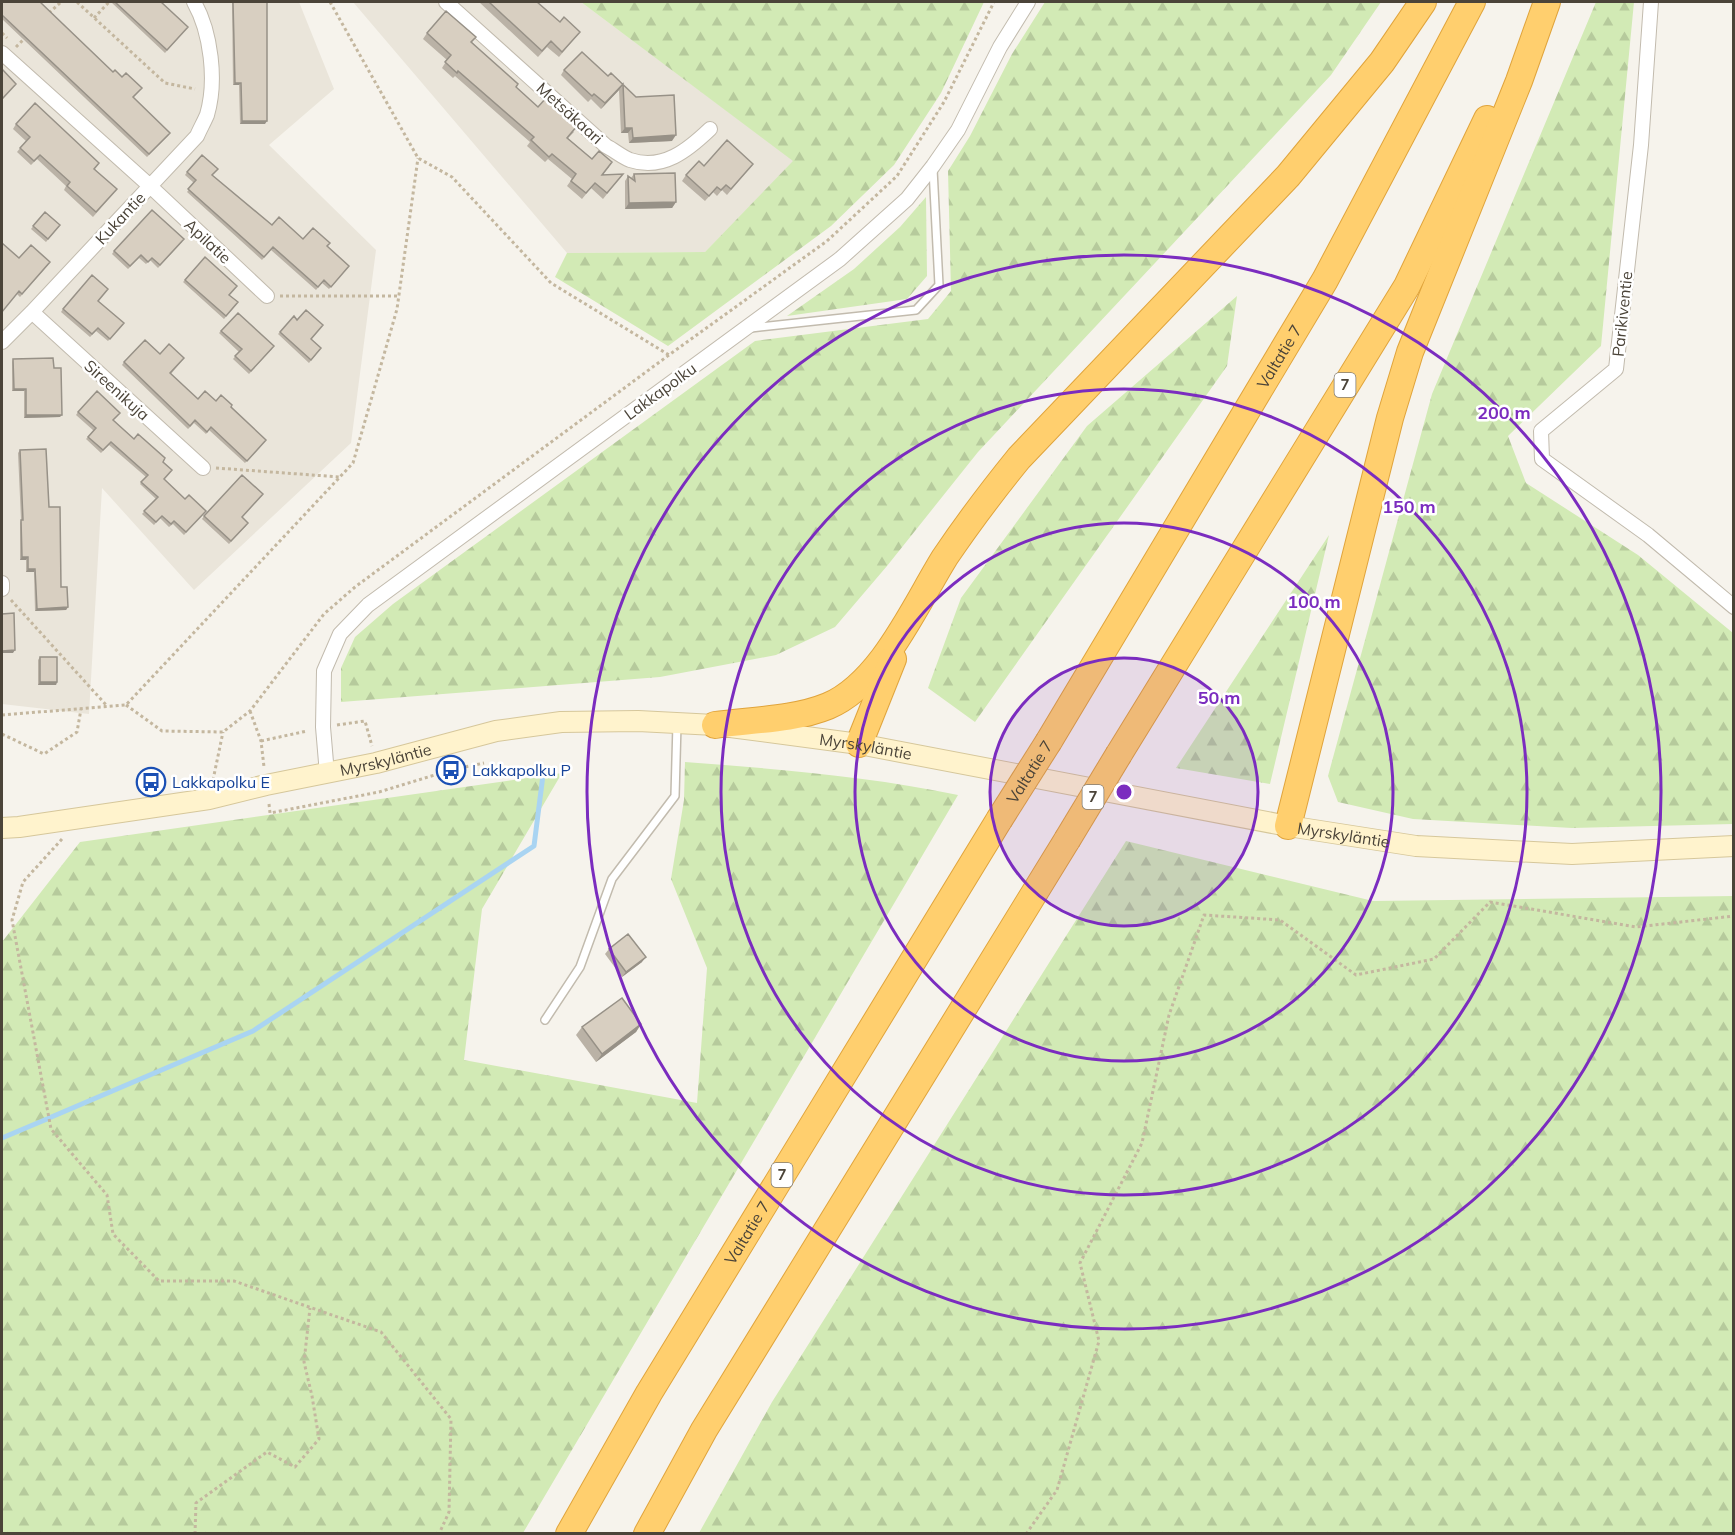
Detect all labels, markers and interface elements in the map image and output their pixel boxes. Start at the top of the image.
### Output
street label: Metsäkaari [533,78,607,148]
street label: Kukantie [91,188,149,248]
street label: Apilatie [180,214,236,268]
street label: Parikiventie [1608,270,1636,358]
street label: Valtatie 7 [1252,321,1306,392]
street label: Sireenikuja [80,355,154,425]
street label: Lakkapolku [620,358,700,424]
road number: 7 [1334,373,1356,397]
text: 200 m [1477,401,1531,424]
text: 150 m [1382,495,1436,518]
text: 100 m [1287,590,1341,613]
text: 50 m [1198,686,1240,709]
street label: Myrskyläntie [818,729,913,764]
street label: Valtatie 7 [1002,737,1057,807]
street label: Myrskyläntie [338,739,433,780]
bus stop icon: Lakkapolku P [435,754,467,786]
place label: Lakkapolku P [472,760,571,780]
bus stop icon: Lakkapolku E [135,766,167,798]
place label: Lakkapolku E [172,772,270,792]
centre of rings [1114,782,1134,802]
road number: 7 [1082,785,1104,809]
street label: Myrskyläntie [1296,818,1391,852]
road number: 7 [772,1163,792,1187]
street label: Valtatie 7 [720,1197,774,1268]

